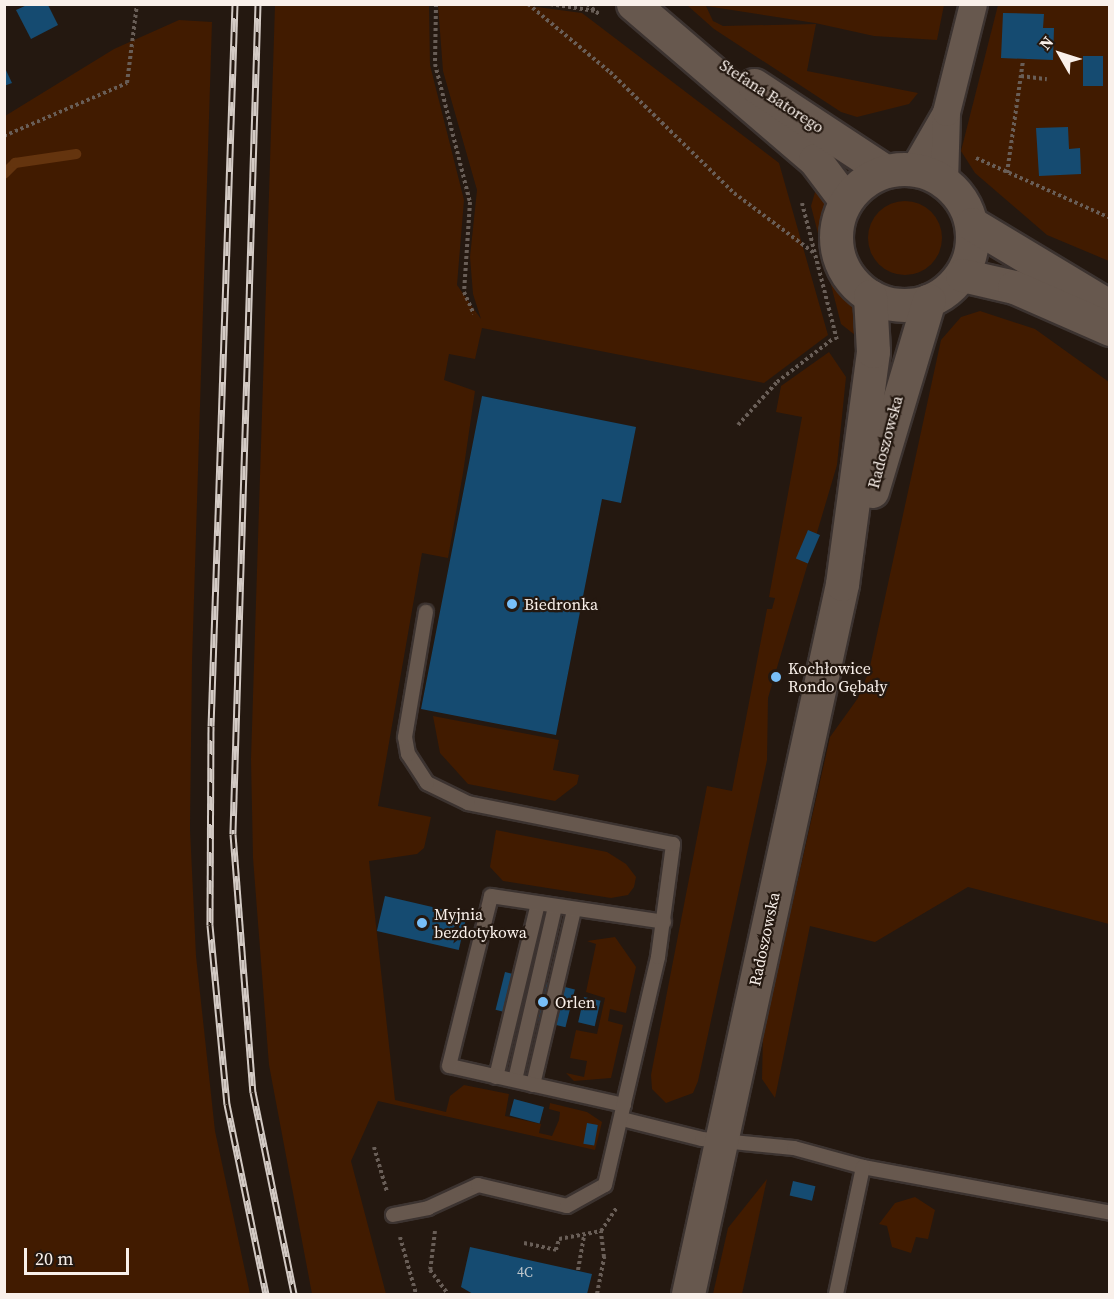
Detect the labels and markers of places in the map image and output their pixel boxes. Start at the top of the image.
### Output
place label: Biedronka [524,594,598,614]
marker: Biedronka [505,597,519,611]
place label: Kochłowice Rondo Gębały [788,658,887,696]
marker: Kochłowice Rondo Gębały [769,670,783,684]
place label: Myjnia bezdotykowa [434,904,527,942]
marker: Myjnia bezdotykowa [415,916,429,930]
place label: Orlen [555,992,596,1012]
marker: Orlen [536,995,550,1009]

